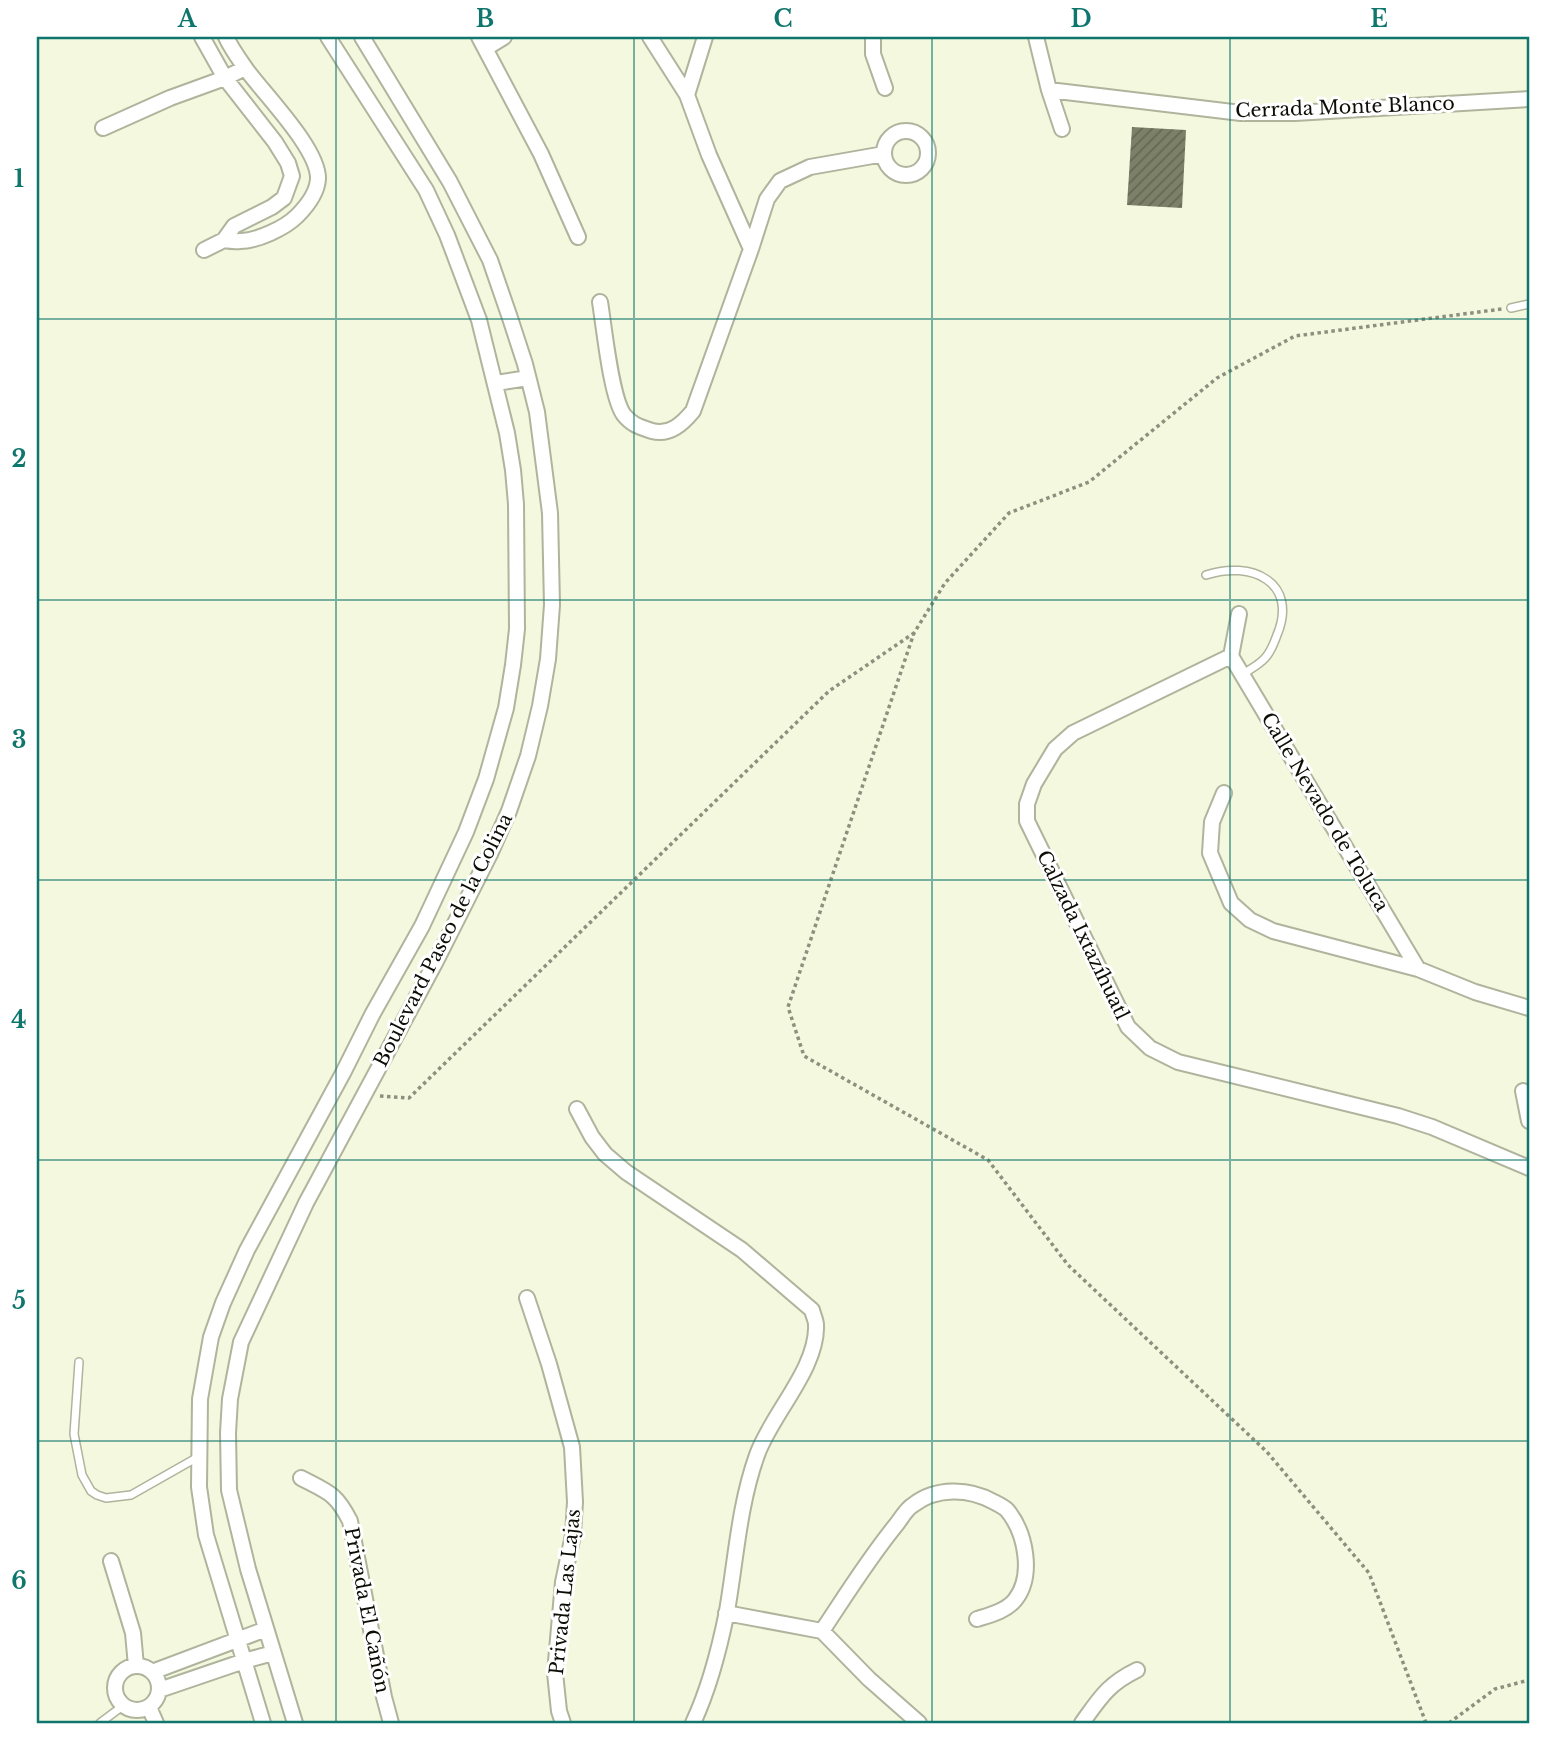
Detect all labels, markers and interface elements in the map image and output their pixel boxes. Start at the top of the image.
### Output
text: A [177,5,198,33]
text: B [476,5,494,33]
text: C [774,5,792,33]
text: D [1070,5,1092,33]
text: E [1370,5,1388,33]
street label: Cerrada Monte Blanco [1235,92,1455,122]
text: 1 [14,165,24,193]
text: 2 [12,445,26,473]
street label: Calle Nevado de Toluca [1256,708,1394,916]
text: 3 [12,726,26,754]
street label: Boulevard Paseo de la Colina [369,809,517,1071]
street label: Calzada Ixtazíhuatl [1032,847,1134,1023]
text: 4 [11,1006,27,1034]
text: 5 [12,1287,26,1315]
street label: Privada Las Lajas [545,1508,585,1676]
street label: Privada El Cañón [340,1525,394,1695]
text: 6 [11,1567,27,1595]

